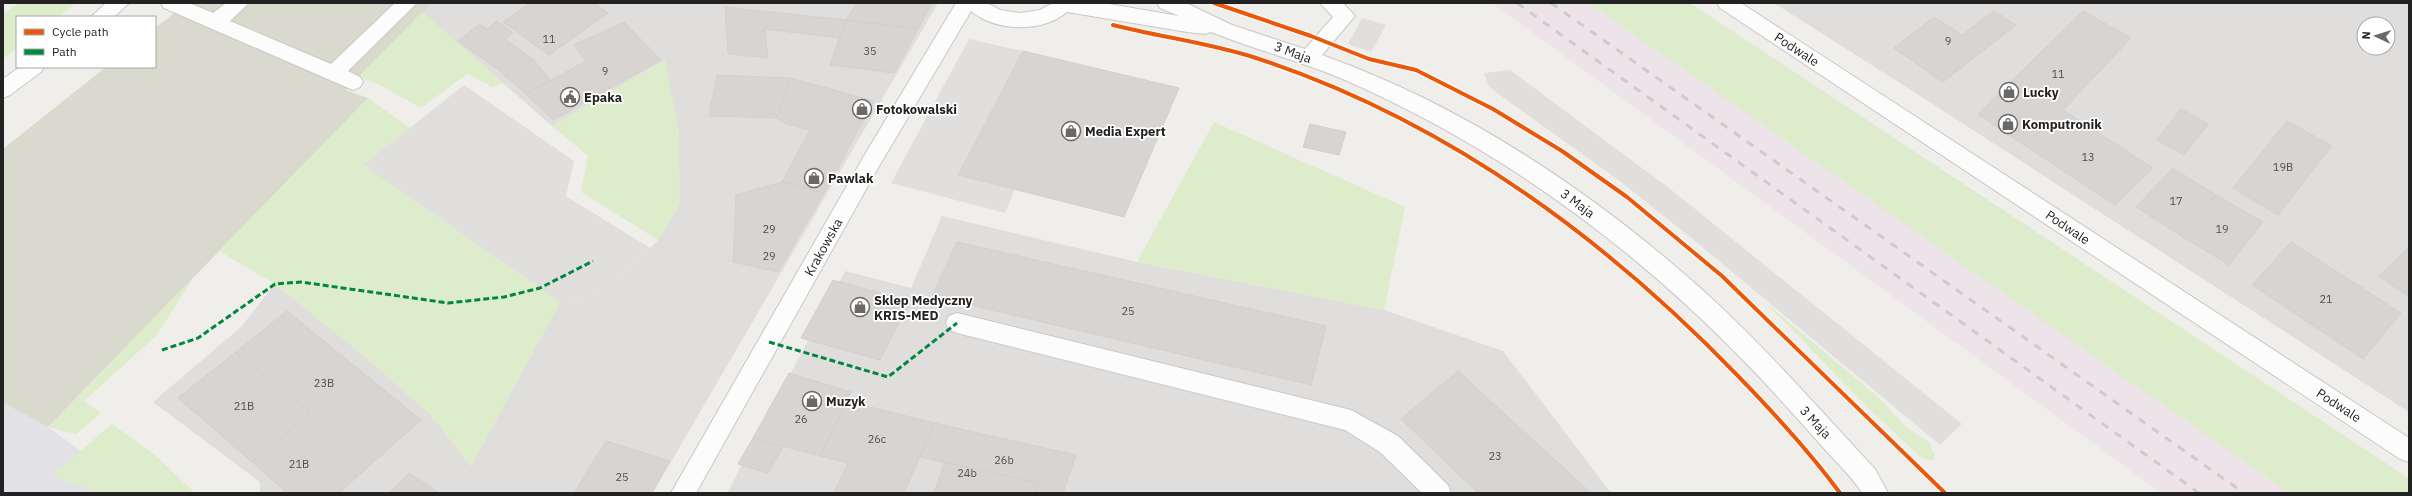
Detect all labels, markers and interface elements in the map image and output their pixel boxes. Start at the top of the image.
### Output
legend [16,16,156,68]
north arrow [2356,16,2396,56]
text: Cycle path [52,24,109,39]
street label: Podwale [1771,29,1822,70]
text: N [2359,31,2373,40]
house number: 11 [542,32,556,46]
house number: 9 [1945,34,1951,48]
street label: 3 Maja [1272,38,1314,67]
text: Path [52,44,77,59]
house number: 35 [863,44,877,58]
house number: 9 [602,64,608,78]
house number: 11 [2051,67,2065,81]
shop icon: Lucky [1998,81,2020,103]
place label: Lucky [2023,84,2059,101]
public building icon: Epaka [559,86,581,108]
place label: Epaka [584,89,622,106]
shop icon: Fotokowalski [851,98,873,120]
place label: Fotokowalski [876,101,957,118]
shop icon: Komputronik [1997,113,2019,135]
place label: Komputronik [2022,116,2102,133]
shop icon: Media Expert [1060,120,1082,142]
place label: Media Expert [1085,123,1166,140]
house number: 13 [2081,150,2095,164]
house number: 19B [2273,160,2293,174]
shop icon: Pawlak [803,167,825,189]
place label: Pawlak [828,170,874,187]
street label: 3 Maja [1557,185,1598,222]
house number: 17 [2169,194,2183,208]
street label: Podwale [2042,206,2093,248]
street label: Krakowska [801,215,846,279]
house number: 29 [762,222,776,236]
house number: 19 [2215,222,2229,236]
house number: 29 [762,249,776,263]
place label: Sklep Medyczny KRIS-MED [874,292,973,324]
house number: 21 [2319,292,2333,306]
shop icon: Sklep Medyczny KRIS-MED [849,296,871,318]
house number: 25 [1121,304,1135,318]
house number: 23B [314,376,334,390]
street label: Podwale [2313,385,2364,426]
shop icon: Muzyk [801,390,823,412]
place label: Muzyk [826,393,866,410]
house number: 21B [234,399,254,413]
street label: 3 Maja [1796,402,1835,442]
house number: 26 [794,412,808,426]
house number: 26c [868,432,887,446]
house number: 23 [1488,449,1502,463]
house number: 26b [994,453,1014,467]
house number: 21B [289,457,309,471]
house number: 24b [957,466,977,480]
house number: 25 [615,470,629,484]

